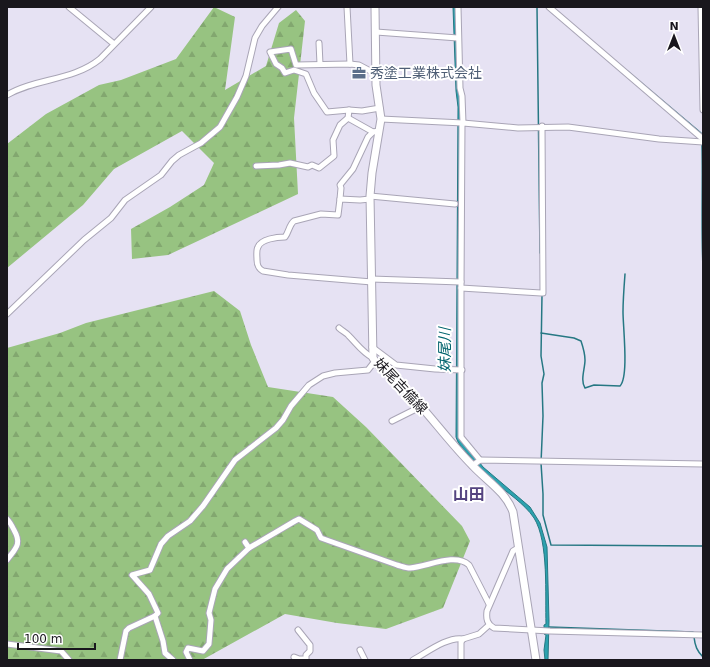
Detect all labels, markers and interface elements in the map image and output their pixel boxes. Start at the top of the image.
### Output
north arrow [654,16,694,56]
text: N [669,20,679,33]
office icon: 秀塗工業株式会社 [351,65,367,81]
place label: 秀塗工業株式会社 [370,65,482,81]
water label: 妹尾川 [436,326,454,373]
street label: 妹尾吉備線 [371,355,431,417]
district label: 山田 [453,485,485,504]
scale bar [18,625,95,651]
text: 100 m [24,632,62,646]

